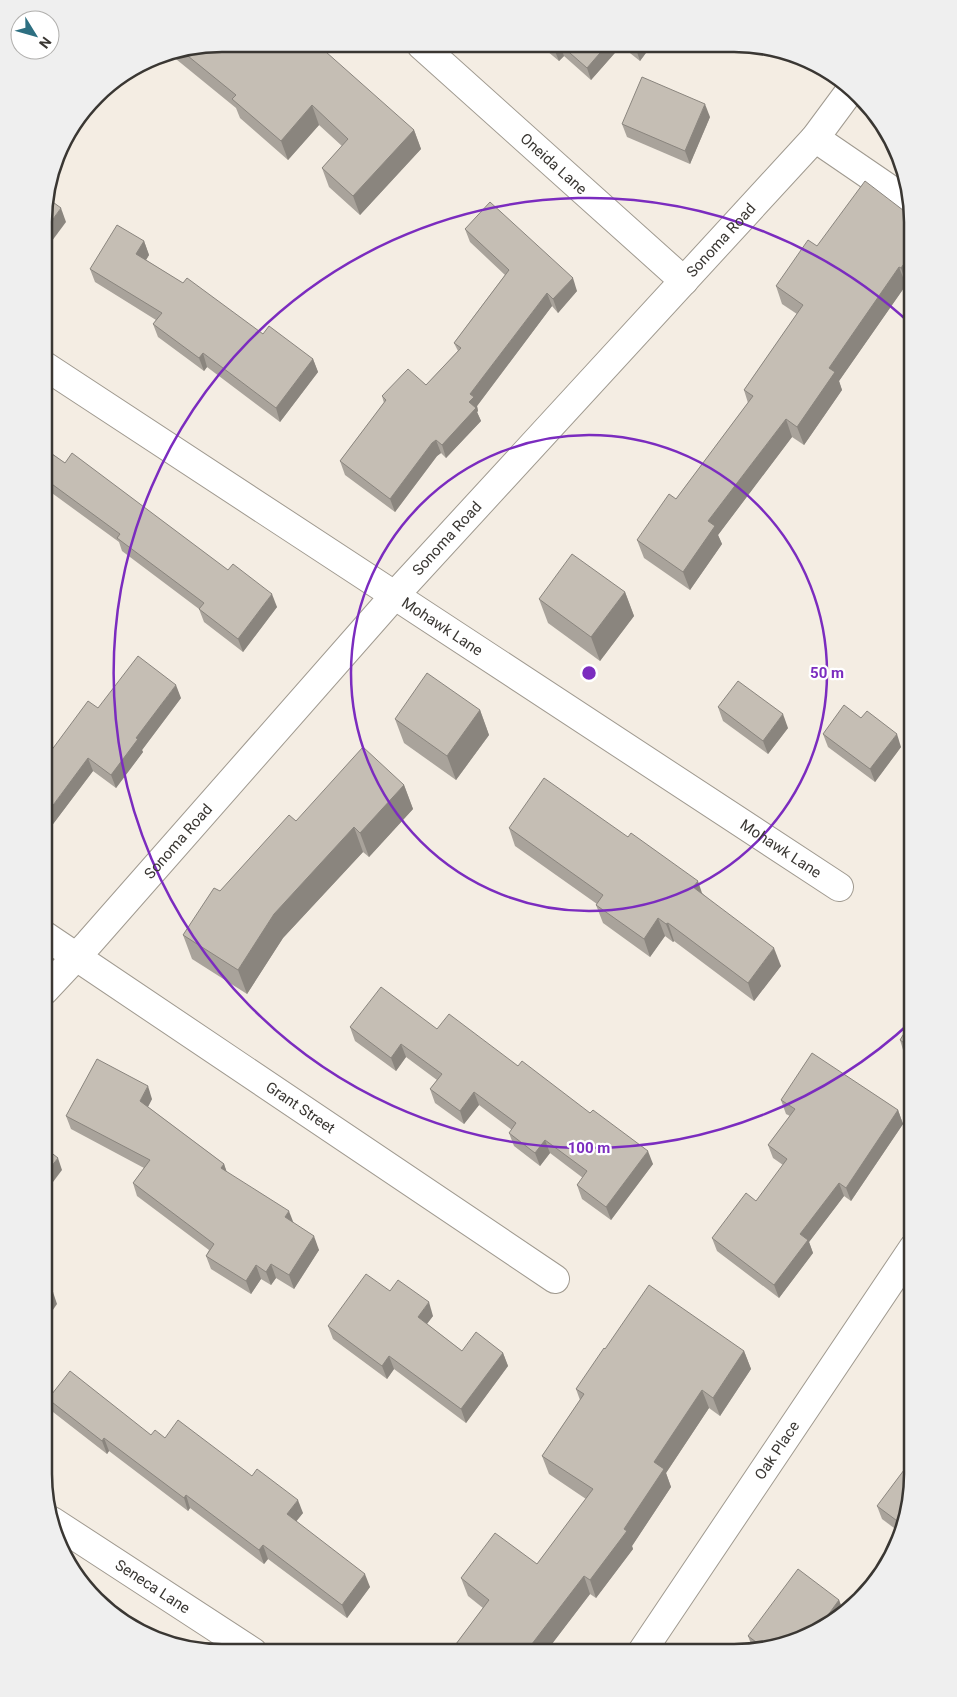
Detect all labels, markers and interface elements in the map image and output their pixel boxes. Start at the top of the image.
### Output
north arrow [10,10,60,60]
text: N [36,34,55,52]
street label: Oneida Lane [517,129,590,198]
street label: Sonoma Road [683,200,759,281]
street label: Sonoma Road [409,498,485,579]
street label: Mohawk Lane [398,593,486,660]
centre of rings [580,664,598,682]
text: 50 m [810,664,844,682]
street label: Sonoma Road [141,800,216,883]
street label: Mohawk Lane [737,816,825,882]
street label: Grant Street [262,1078,339,1137]
text: 100 m [568,1139,610,1157]
street label: Oak Place [751,1418,803,1483]
street label: Seneca Lane [112,1556,193,1617]

